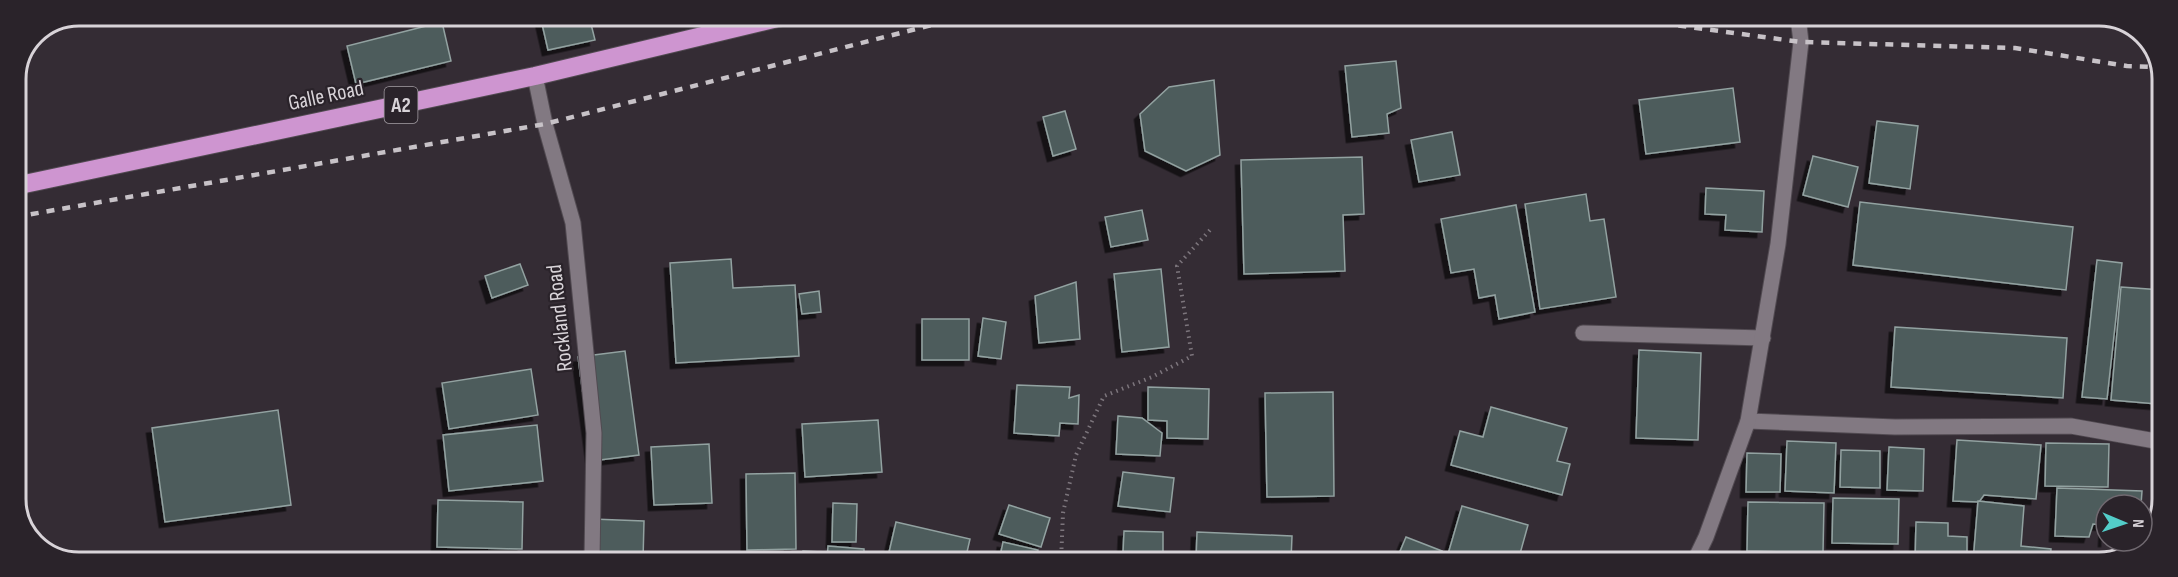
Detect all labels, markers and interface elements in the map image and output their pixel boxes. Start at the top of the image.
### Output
street label: Galle Road [286,75,366,117]
road number: A2 [384,87,418,123]
street label: Rockland Road [541,263,579,373]
north arrow [2094,493,2154,553]
text: N [2128,519,2147,528]

